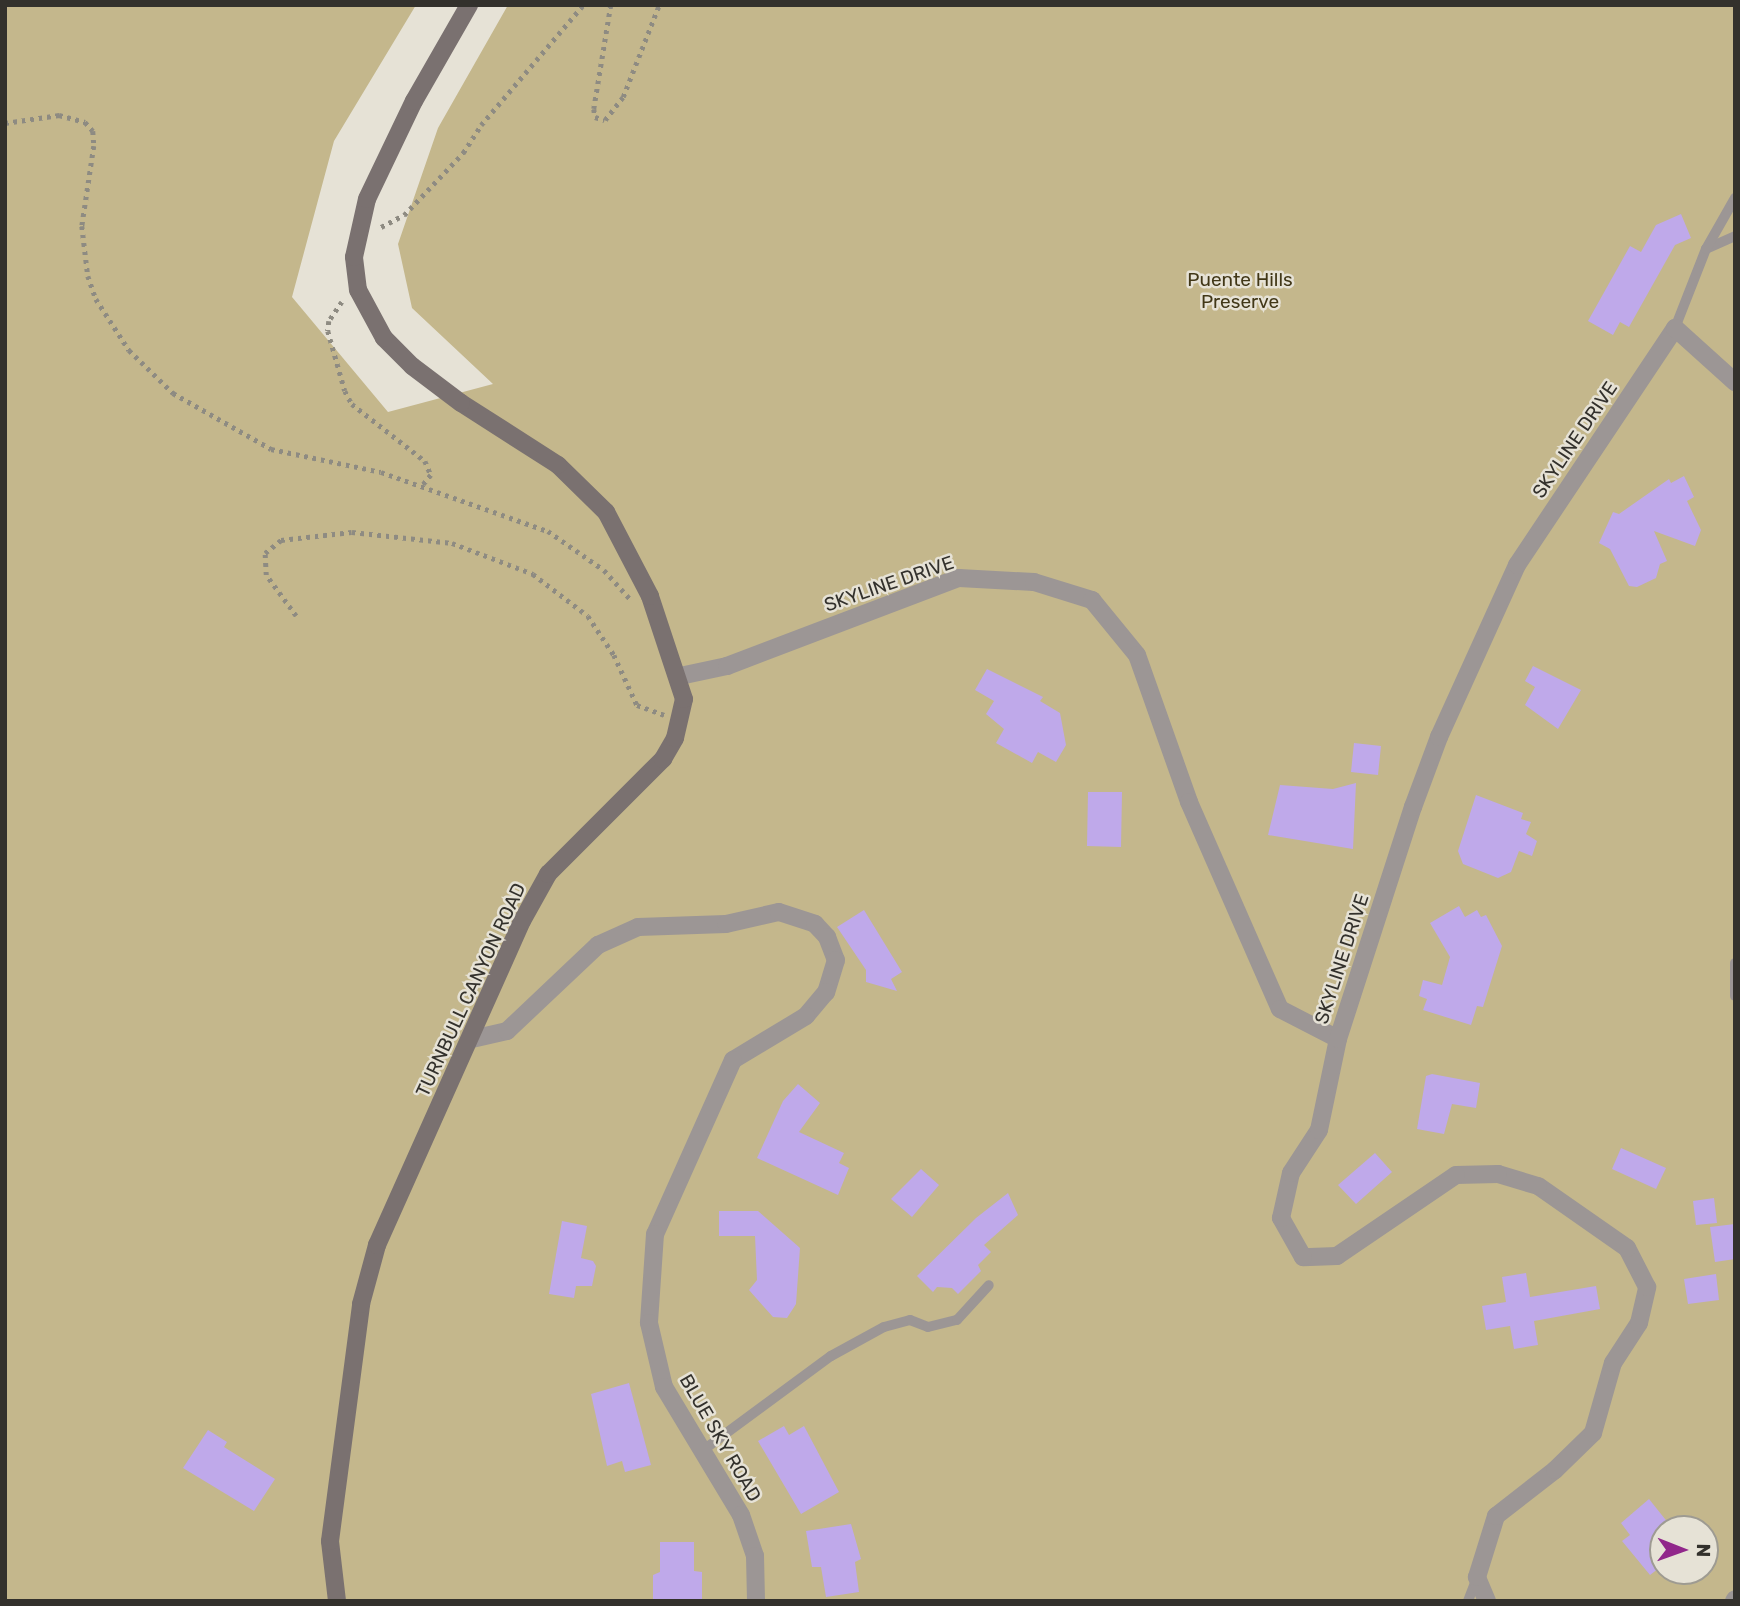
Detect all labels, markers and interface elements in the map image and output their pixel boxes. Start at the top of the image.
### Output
park label: Puente Hills Preserve [1187,269,1293,313]
street label: SKYLINE DRIVE [1528,377,1622,503]
street label: SKYLINE DRIVE [821,551,957,617]
street label: TURNBULL CANYON ROAD [411,879,531,1101]
street label: SKYLINE DRIVE [1310,891,1374,1027]
street label: BLUE SKY ROAD [674,1370,766,1506]
north arrow [1649,1515,1719,1585]
text: N [1692,1543,1715,1557]

